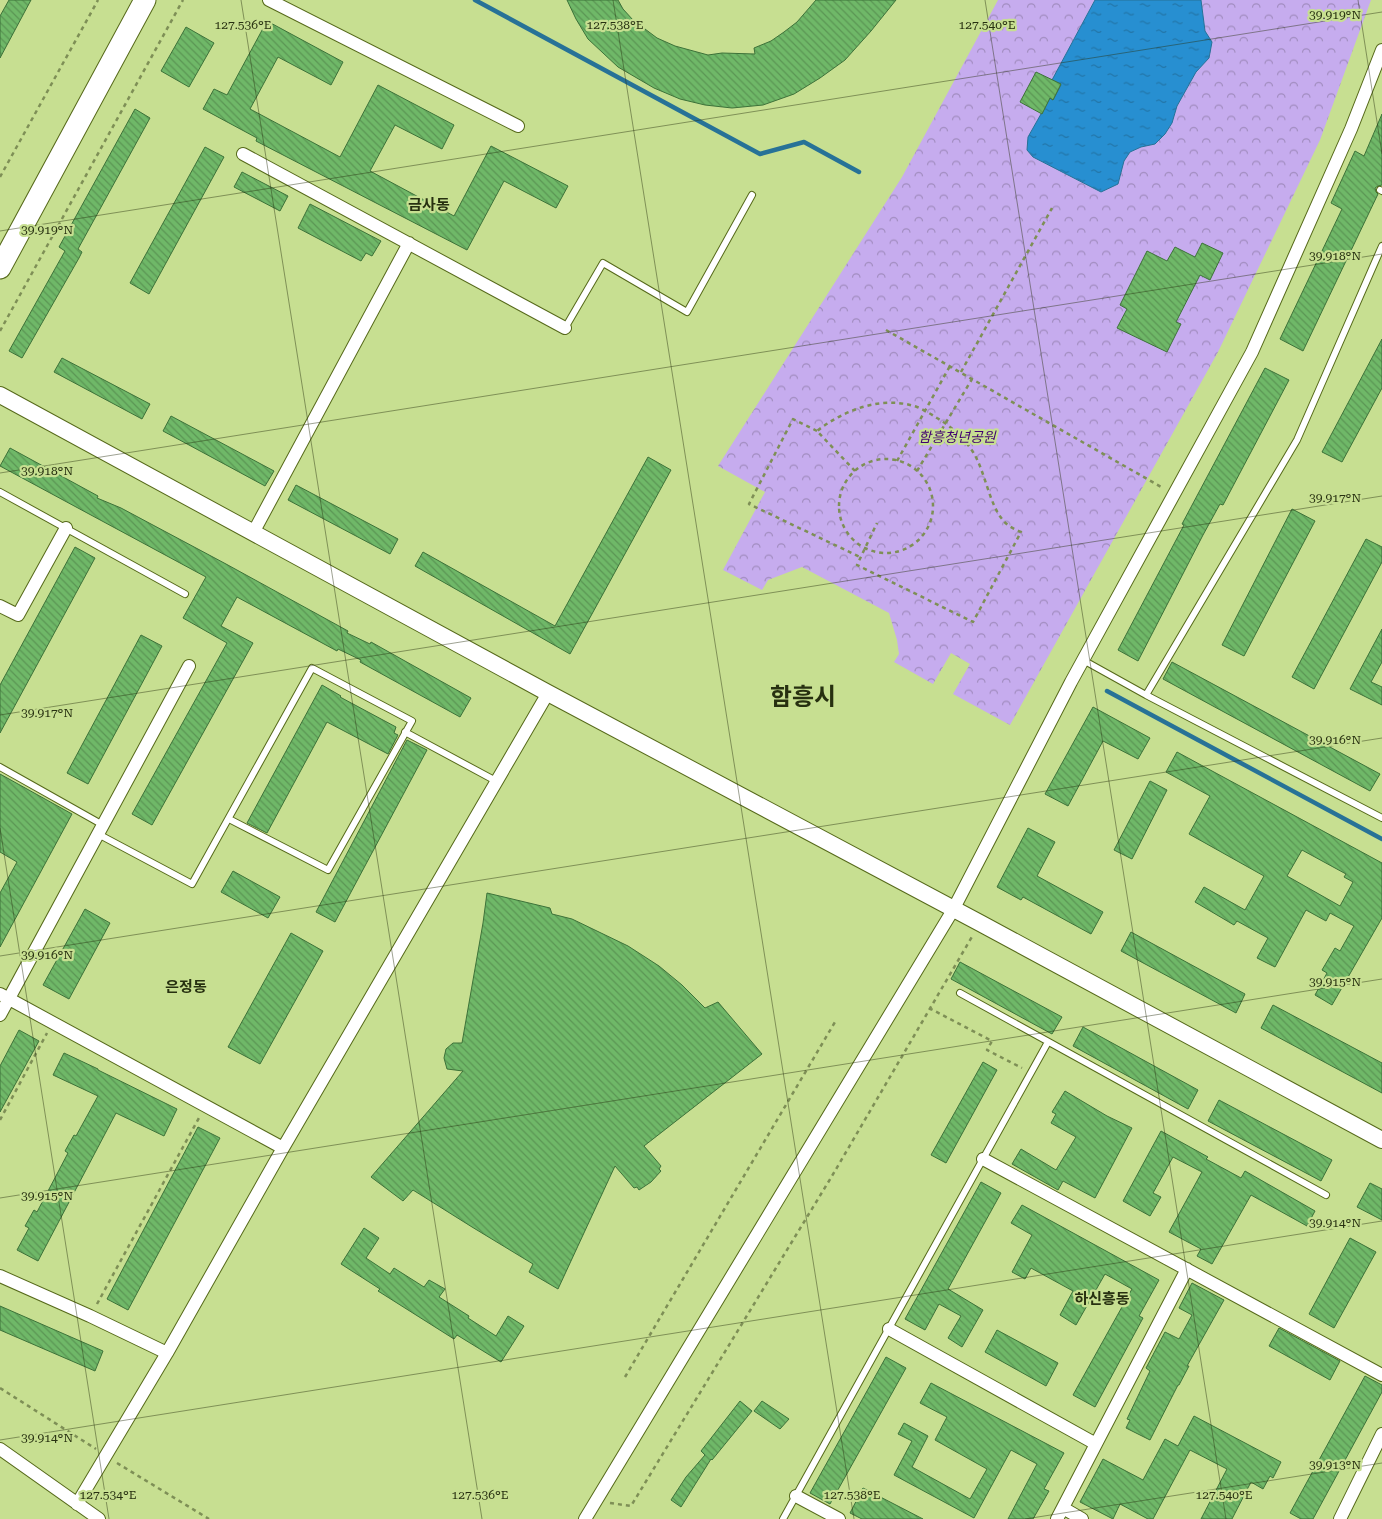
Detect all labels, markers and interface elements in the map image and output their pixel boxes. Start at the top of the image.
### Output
text: 39.919°N [1309,8,1361,22]
text: 127.536°E [215,18,271,32]
text: 127.538°E [587,18,643,32]
text: 127.540°E [959,18,1015,32]
district label: 금사동 [408,196,450,214]
text: 39.919°N [21,223,73,237]
text: 39.918°N [1309,249,1361,263]
park label: 함흥청년공원 [918,429,997,445]
text: 39.918°N [21,464,73,478]
text: 39.917°N [1309,491,1361,505]
district label: 함흥시 [770,683,836,711]
text: 39.917°N [21,706,73,720]
text: 39.916°N [1309,733,1361,747]
text: 39.916°N [21,948,73,962]
text: 39.915°N [1309,975,1361,989]
district label: 은정동 [165,978,207,996]
text: 39.915°N [21,1189,73,1203]
text: 39.914°N [1309,1216,1361,1230]
district label: 하신흥동 [1074,1290,1130,1308]
text: 39.914°N [21,1431,73,1445]
text: 39.913°N [1309,1458,1361,1472]
text: 127.534°E [80,1488,136,1502]
text: 127.536°E [452,1488,508,1502]
text: 127.538°E [824,1488,880,1502]
text: 127.540°E [1196,1488,1252,1502]

